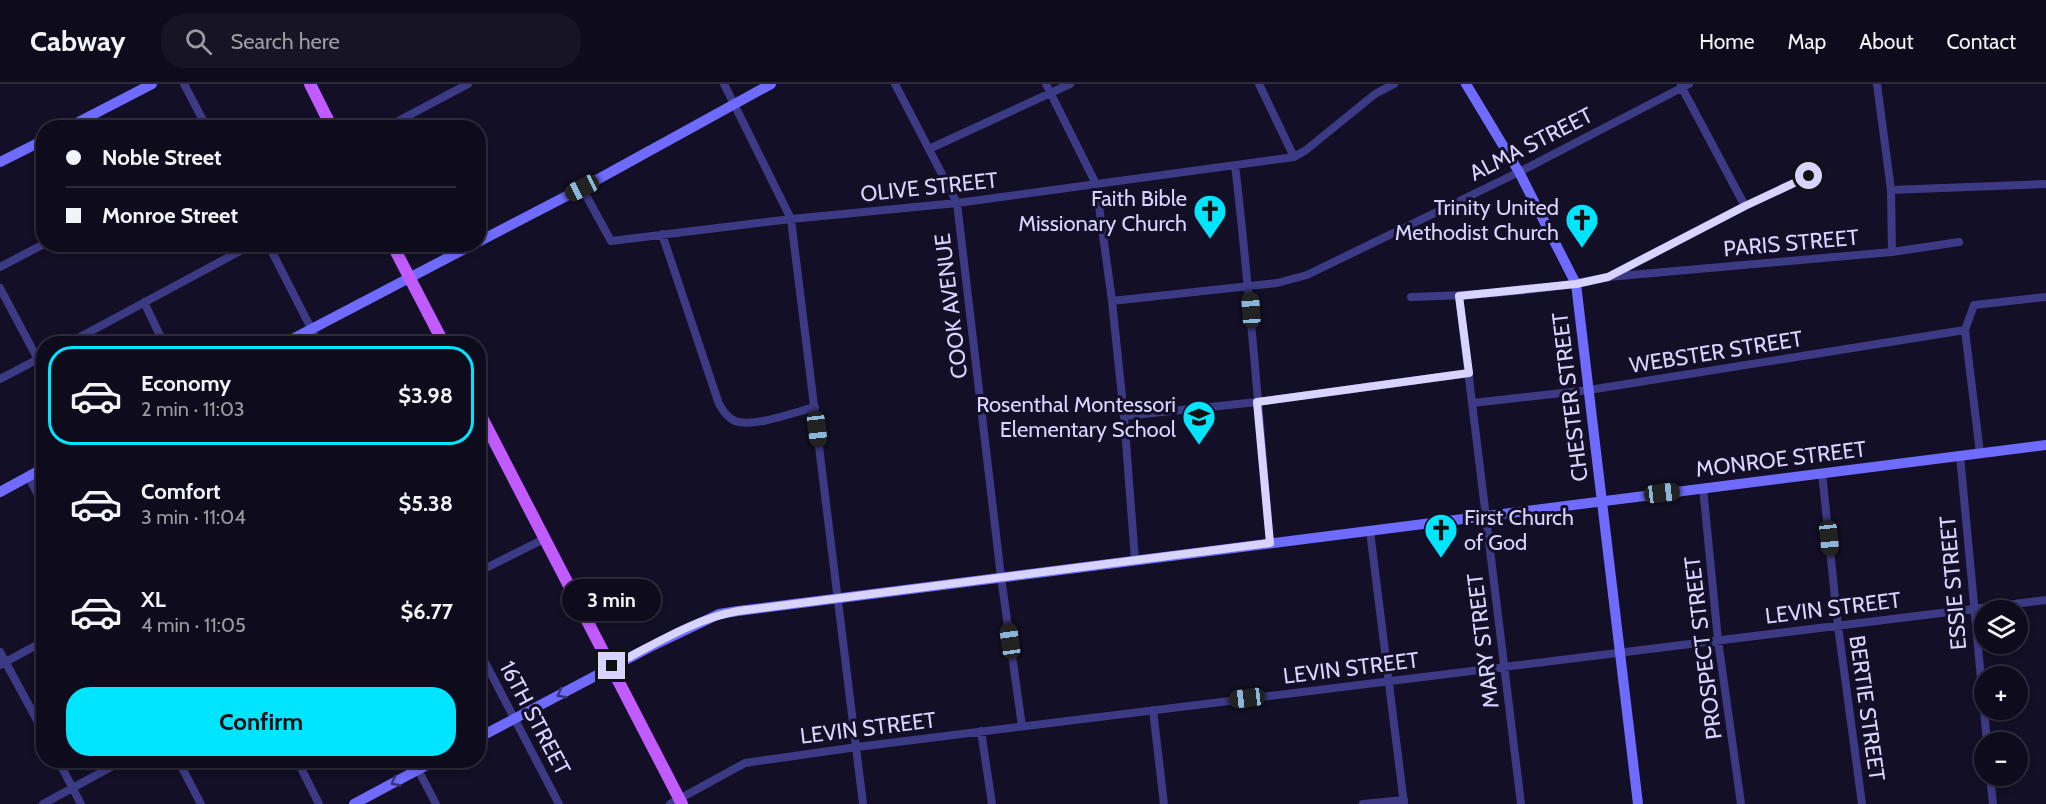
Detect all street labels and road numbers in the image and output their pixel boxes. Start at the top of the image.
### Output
street label: ALMA STREET [1465,101,1597,187]
street label: OLIVE STREET [859,166,999,208]
street label: PARIS STREET [1722,224,1860,262]
street label: COOK AVENUE [929,232,973,380]
street label: CHESTER STREET [1546,311,1594,483]
street label: WEBSTER STREET [1627,325,1805,379]
street label: MONROE STREET [1694,435,1868,483]
street label: ESSIE STREET [1934,515,1972,651]
street label: PROSPECT STREET [1678,555,1728,741]
street label: MARY STREET [1461,572,1505,710]
street label: LEVIN STREET [1764,586,1903,630]
street label: BERTIE STREET [1843,633,1891,783]
street label: LEVIN STREET [1282,646,1421,690]
street label: 16TH STREET [494,656,576,780]
street label: LEVIN STREET [799,706,938,750]

